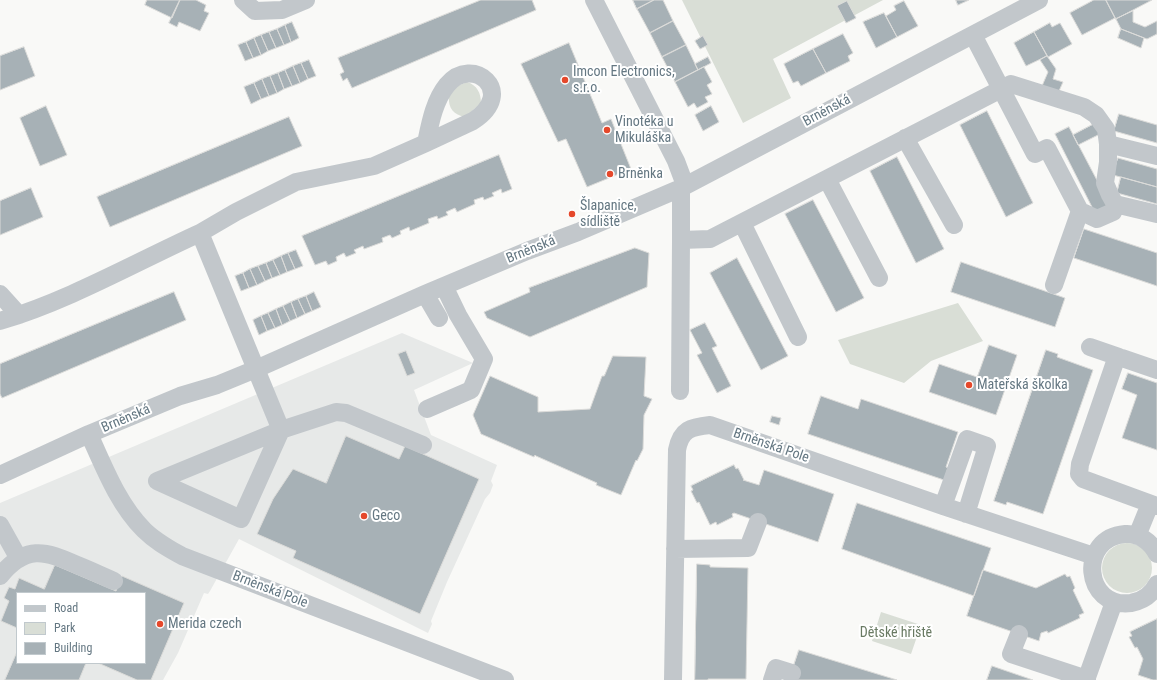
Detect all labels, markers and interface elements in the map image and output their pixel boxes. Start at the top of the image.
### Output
place label: Imcon Electronics, s.r.o. [573,64,675,96]
marker: Imcon Electronics, s.r.o. [560,75,570,85]
street label: Brněnská [800,92,854,130]
place label: Vinotéka u Mikuláška [615,114,674,146]
marker: Vinotéka u Mikuláška [602,125,612,135]
place label: Brněnka [618,166,663,182]
marker: Brněnka [605,169,615,179]
place label: Šlapanice, sídliště [580,198,637,230]
marker: Šlapanice, sídliště [567,209,577,219]
street label: Brněnská [504,233,558,267]
place label: Mateřská školka [977,377,1068,393]
marker: Mateřská školka [964,380,974,390]
street label: Brněnská [99,401,153,437]
street label: Brněnská Pole [731,425,811,467]
place label: Geco [372,508,400,524]
marker: Geco [359,511,369,521]
street label: Brněnská Pole [230,568,310,612]
legend [16,592,146,664]
text: Road [54,601,78,615]
place label: Merida czech [168,616,242,632]
marker: Merida czech [155,619,165,629]
text: Park [54,621,75,635]
park label: Dětské hřiště [860,625,932,641]
text: Building [54,641,92,655]

